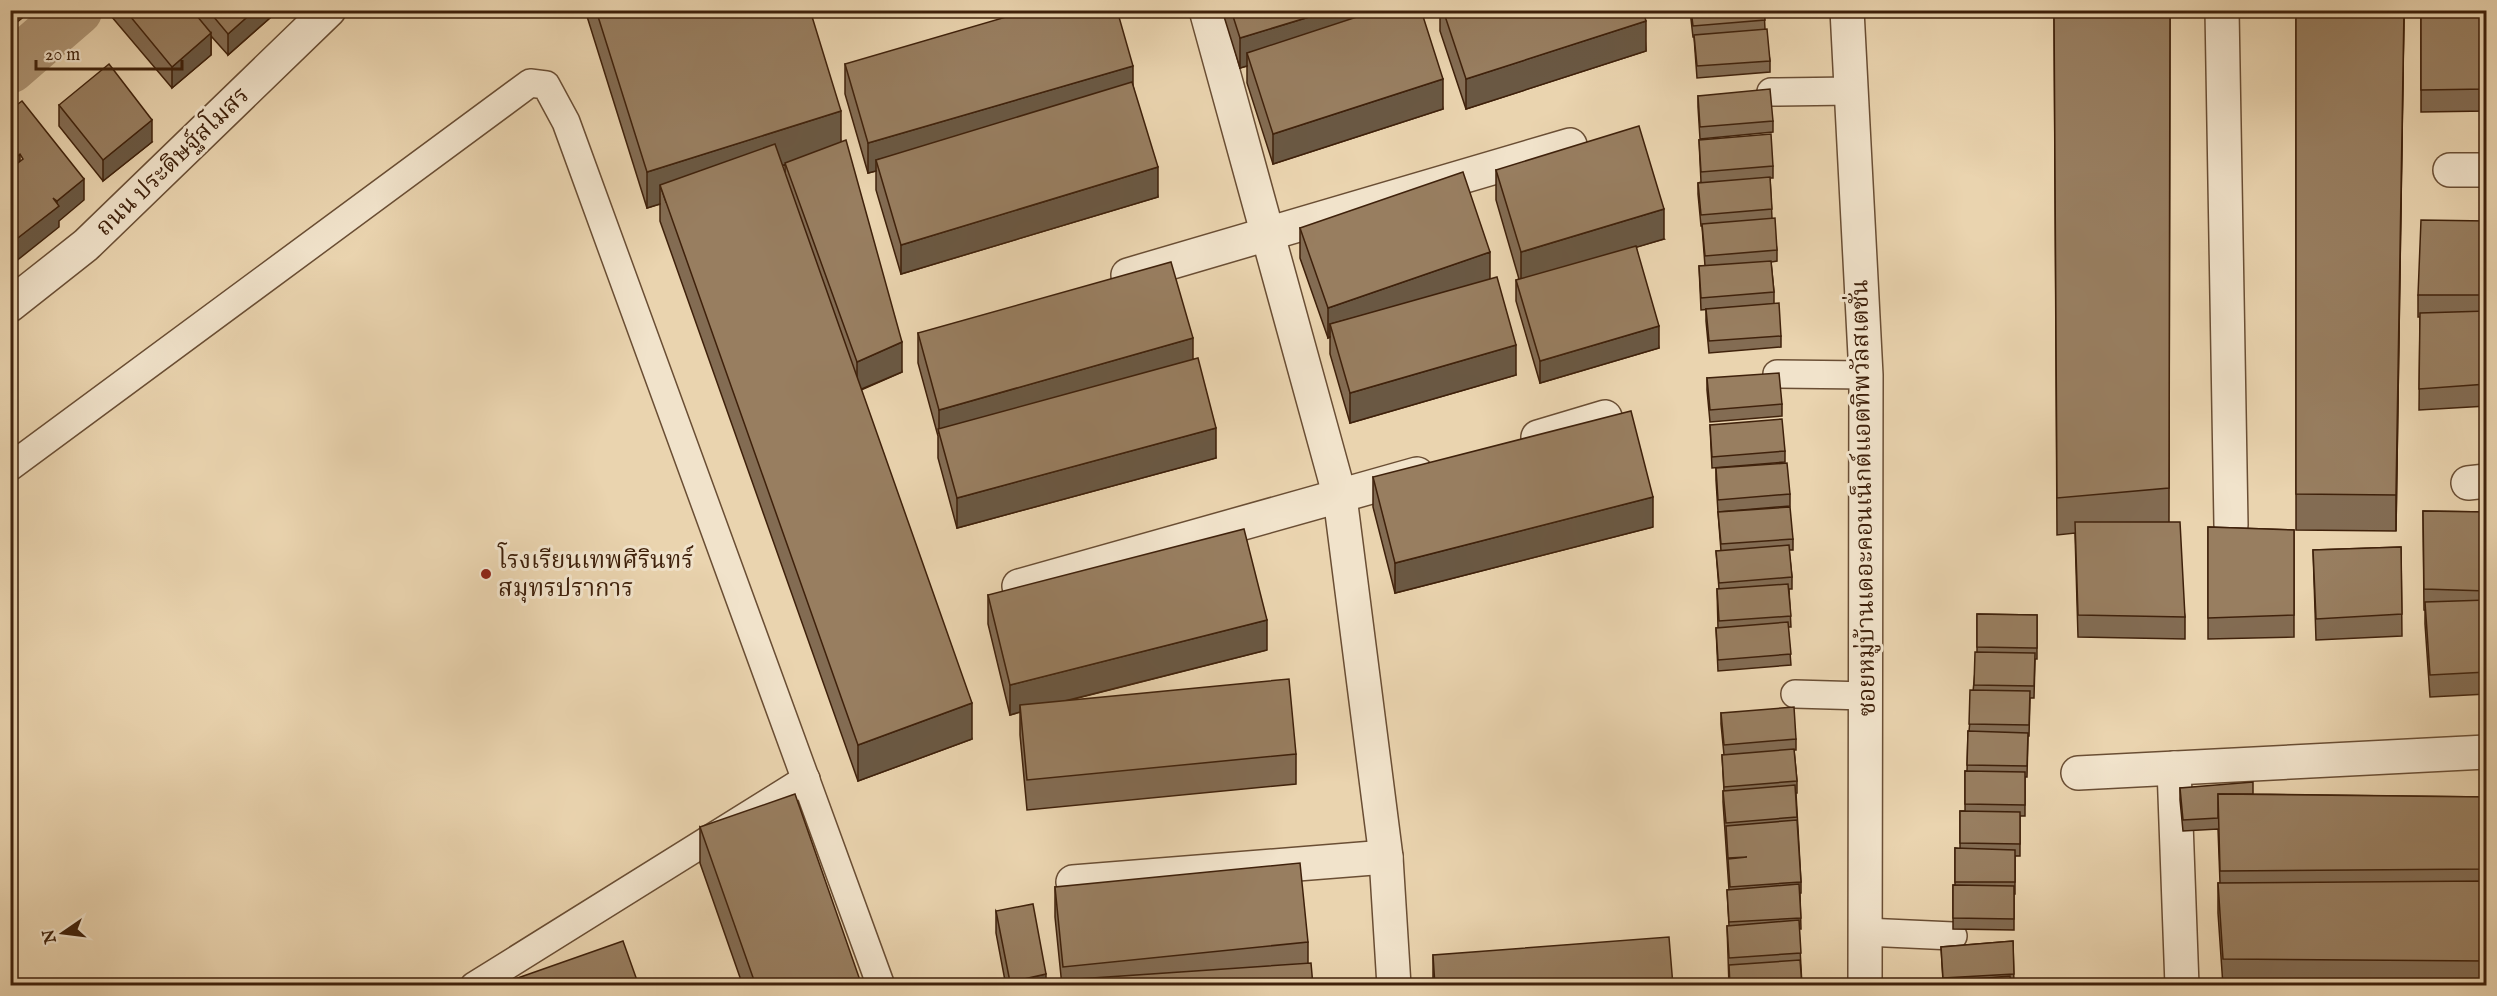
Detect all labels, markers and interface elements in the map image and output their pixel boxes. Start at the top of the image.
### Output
scale bar [36,33,182,71]
text: 20 m [45,44,80,67]
street label: ถนน ประดิษฐ์สโมสร [87,78,257,243]
street label: ซอยหมู่บ้านเดอะคอนเน็กต์แอตทิพวัลสเตชั่น [1841,279,1884,717]
place label: โรงเรียนเทพศิรินทร์ สมุทรปราการ [497,542,694,605]
marker: โรงเรียนเทพศิรินทร์ สมุทรปราการ [479,567,493,581]
north arrow [33,903,93,963]
text: N [39,927,62,946]

